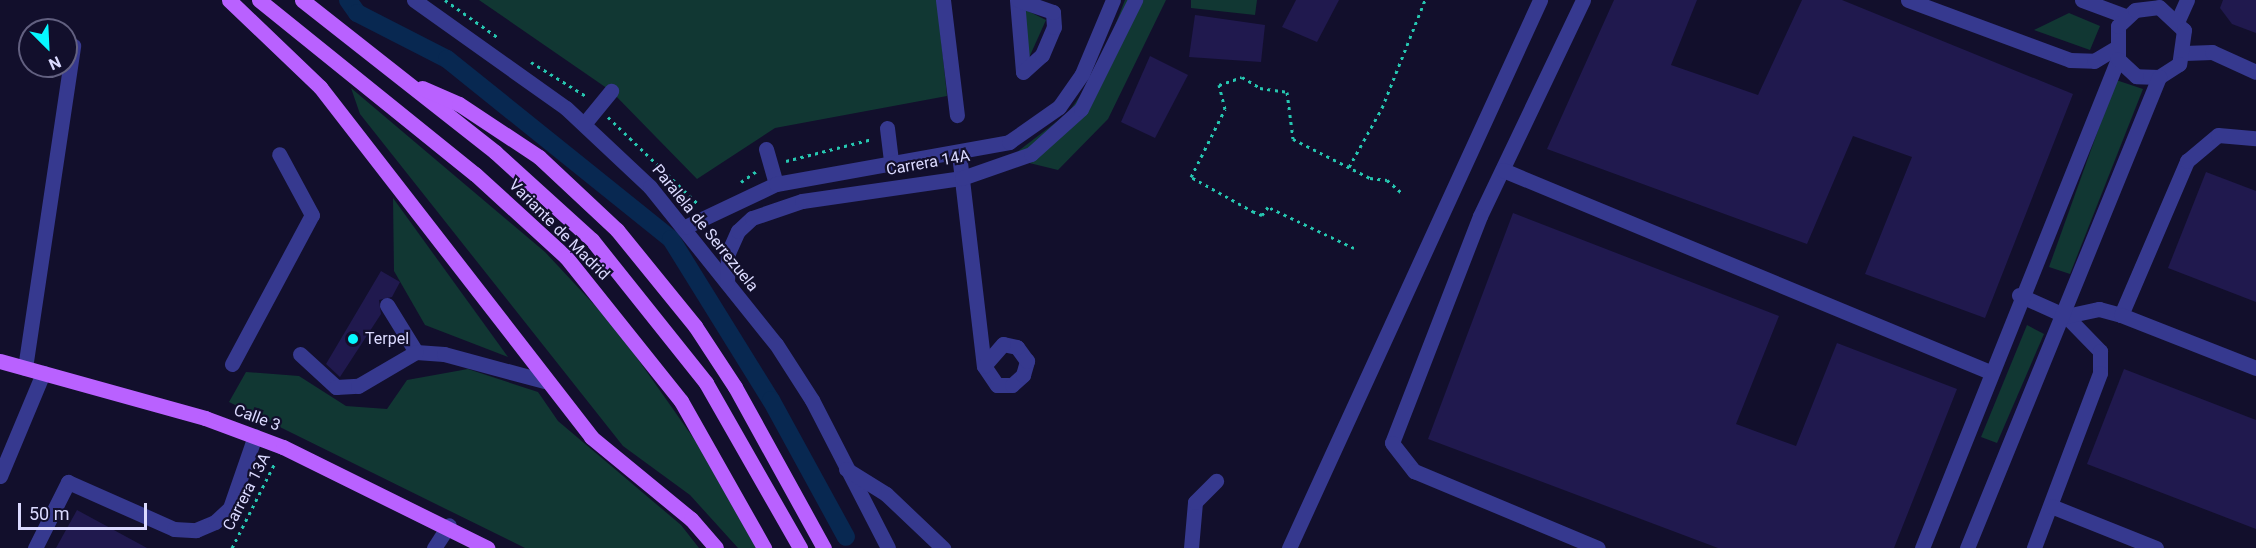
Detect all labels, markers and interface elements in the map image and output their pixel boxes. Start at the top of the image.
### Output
north arrow [18,18,78,78]
text: N [46,52,64,74]
street label: Carrera 14A [885,146,971,180]
street label: Paralela de Serrezuela [648,161,762,295]
street label: Variante de Madrid [505,176,613,284]
place label: Terpel [365,329,409,349]
marker: Terpel [346,332,360,346]
street label: Calle 3 [231,401,283,435]
street label: Carrera 13A [219,450,275,534]
scale bar [21,491,150,529]
text: 50 m [29,503,69,524]

